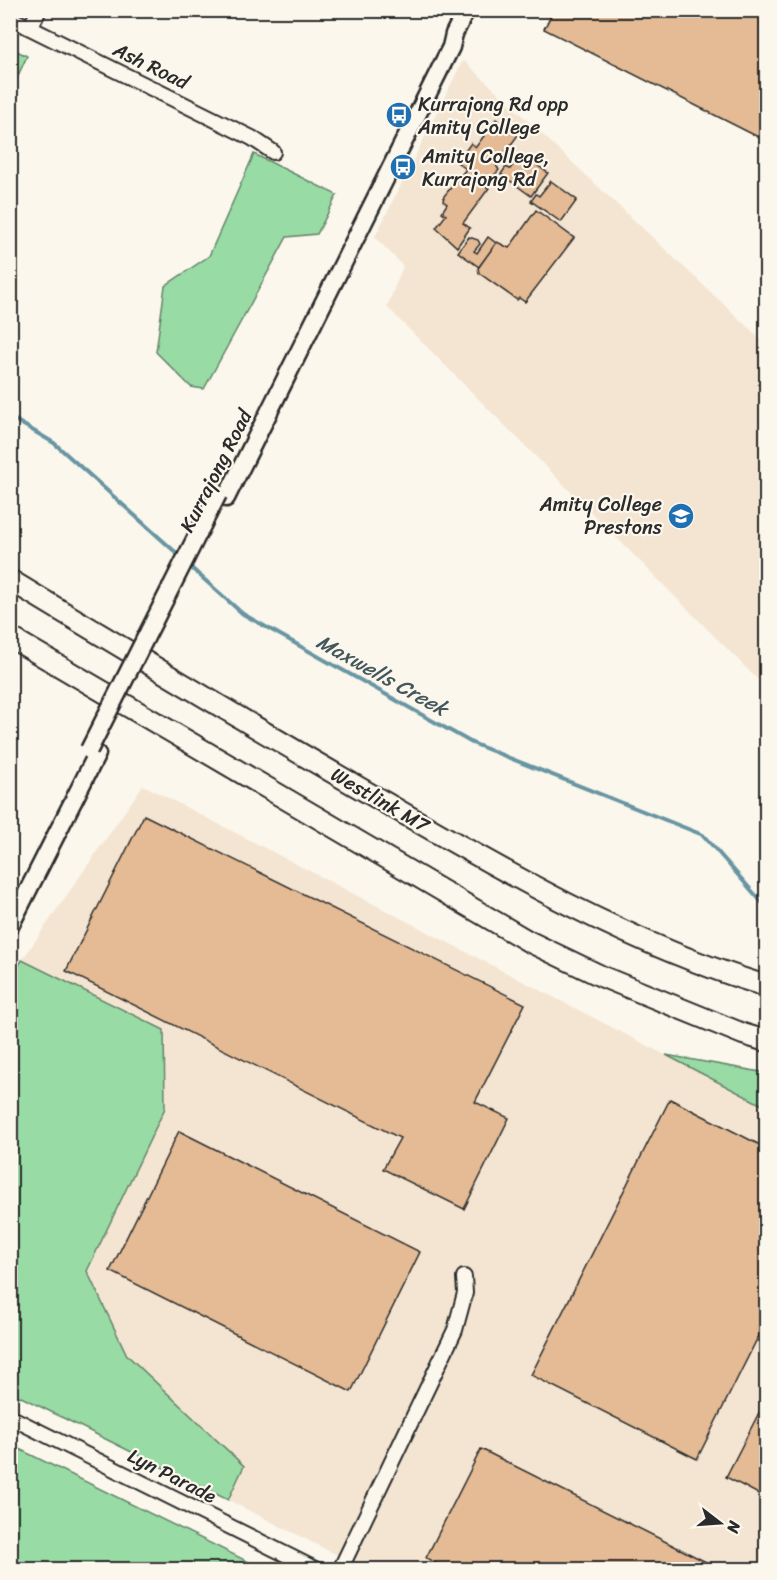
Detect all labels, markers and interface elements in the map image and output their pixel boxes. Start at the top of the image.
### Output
street label: Ash Road [106,32,196,100]
place label: Kurrajong Rd opp Amity College [417,87,569,145]
bus stop icon: Kurrajong Rd opp Amity College [384,100,414,130]
place label: Amity College, Kurrajong Rd [421,139,550,197]
bus stop icon: Amity College, Kurrajong Rd [388,152,418,182]
street label: Kurrajong Road [170,402,263,539]
place label: Amity College Prestons [539,487,663,545]
school or university icon: Amity College Prestons [666,501,696,531]
water label: Maxwells Creek [309,623,457,728]
street label: Westlink M7 [324,758,437,843]
street label: Lyn Parade [121,1439,223,1513]
north arrow [690,1493,750,1553]
text: N [718,1517,750,1538]

